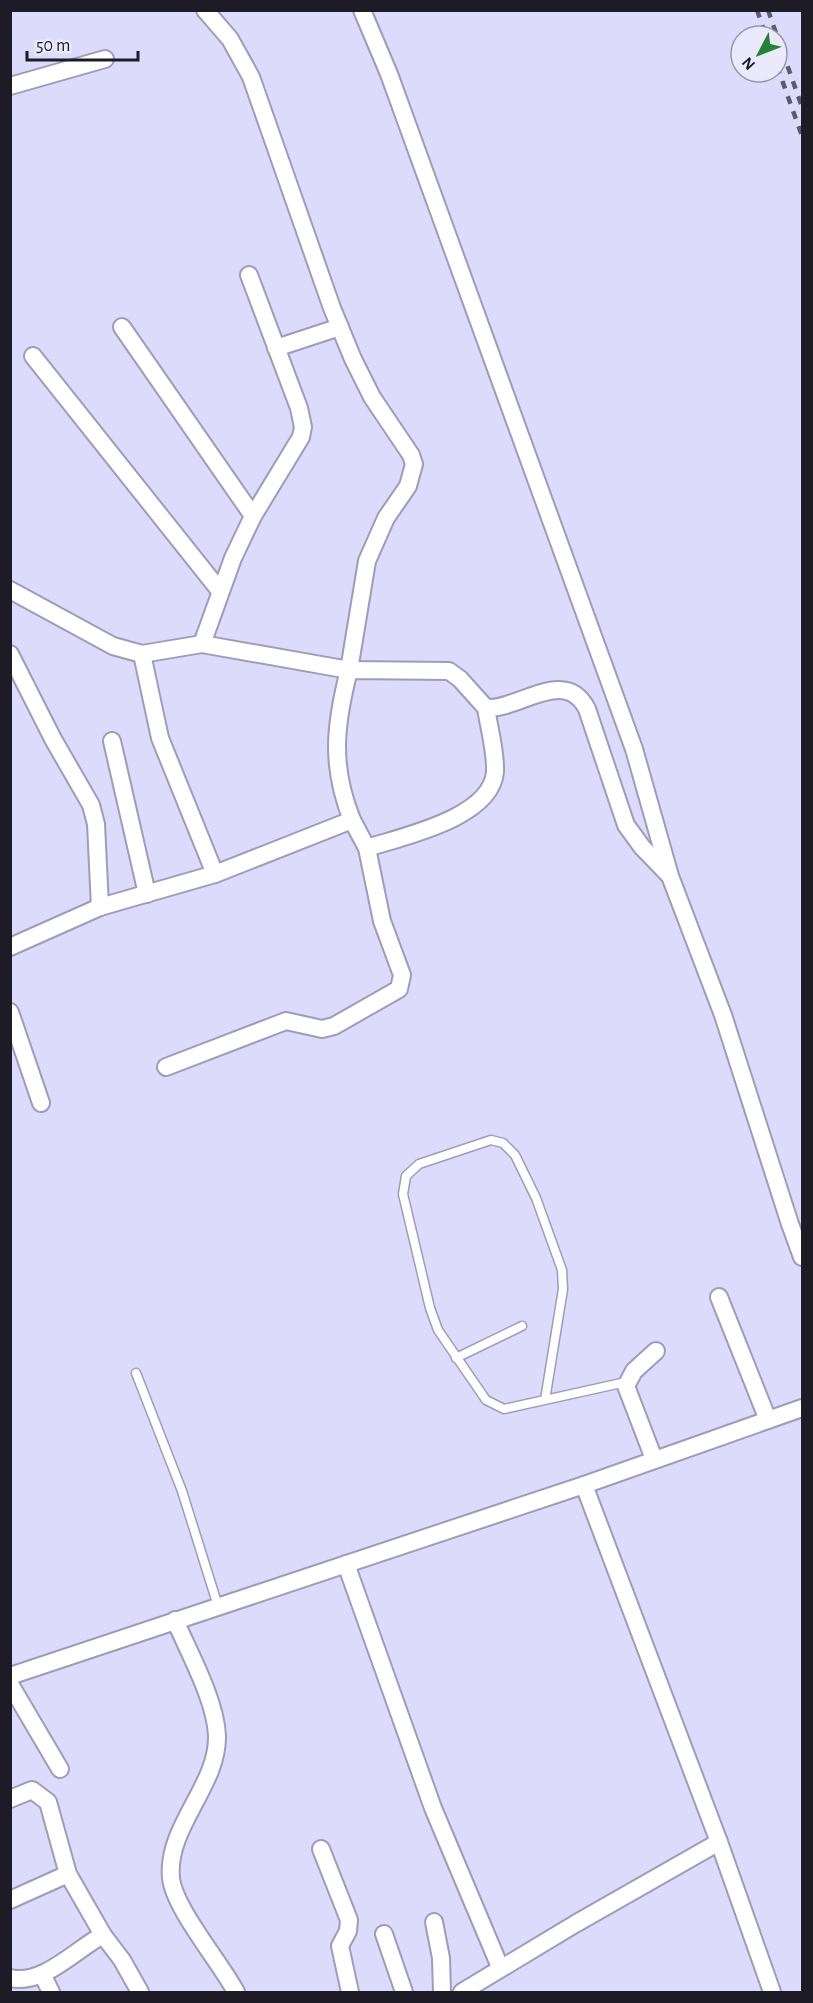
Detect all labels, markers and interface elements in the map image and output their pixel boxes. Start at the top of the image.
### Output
scale bar [27,24,138,62]
north arrow [729,24,789,84]
text: 50 m [36,37,70,55]
text: N [739,54,758,73]

